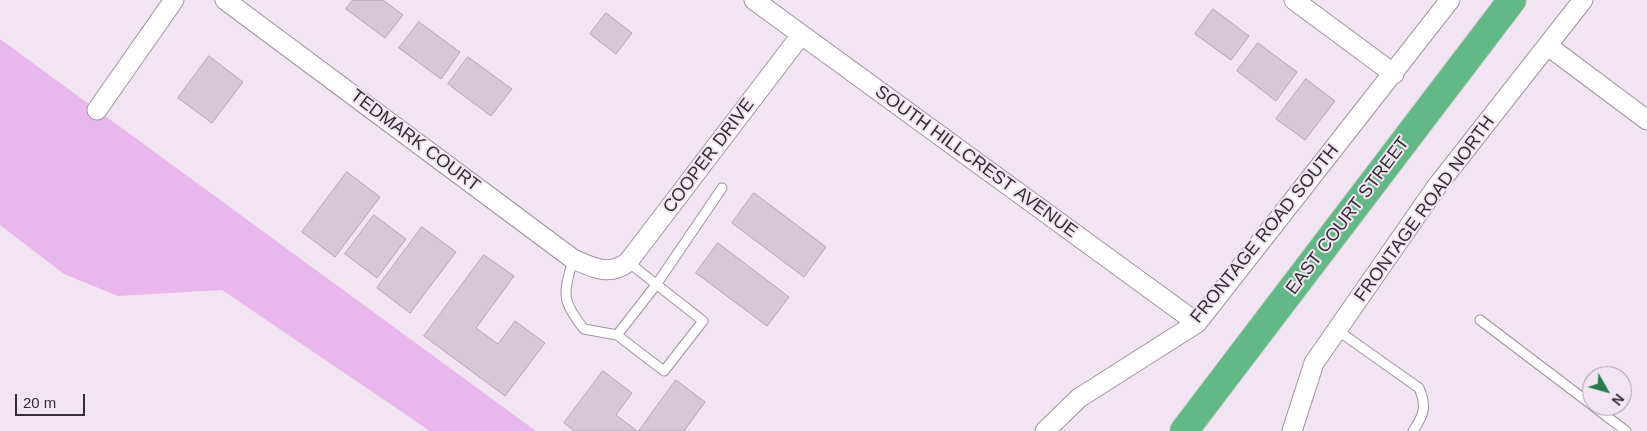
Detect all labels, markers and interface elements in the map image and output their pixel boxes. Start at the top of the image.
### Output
street label: SOUTH HILLCREST AVENUE [871,81,1081,243]
street label: TEDMARK COURT [346,85,484,197]
street label: COOPER DRIVE [659,94,759,218]
street label: FRONTAGE ROAD NORTH [1350,112,1500,306]
street label: EAST COURT STREET [1282,133,1414,299]
street label: FRONTAGE ROAD SOUTH [1186,140,1344,328]
north arrow [1582,366,1632,416]
scale bar [18,384,88,416]
text: N [1609,391,1627,409]
text: 20 m [23,394,56,411]

